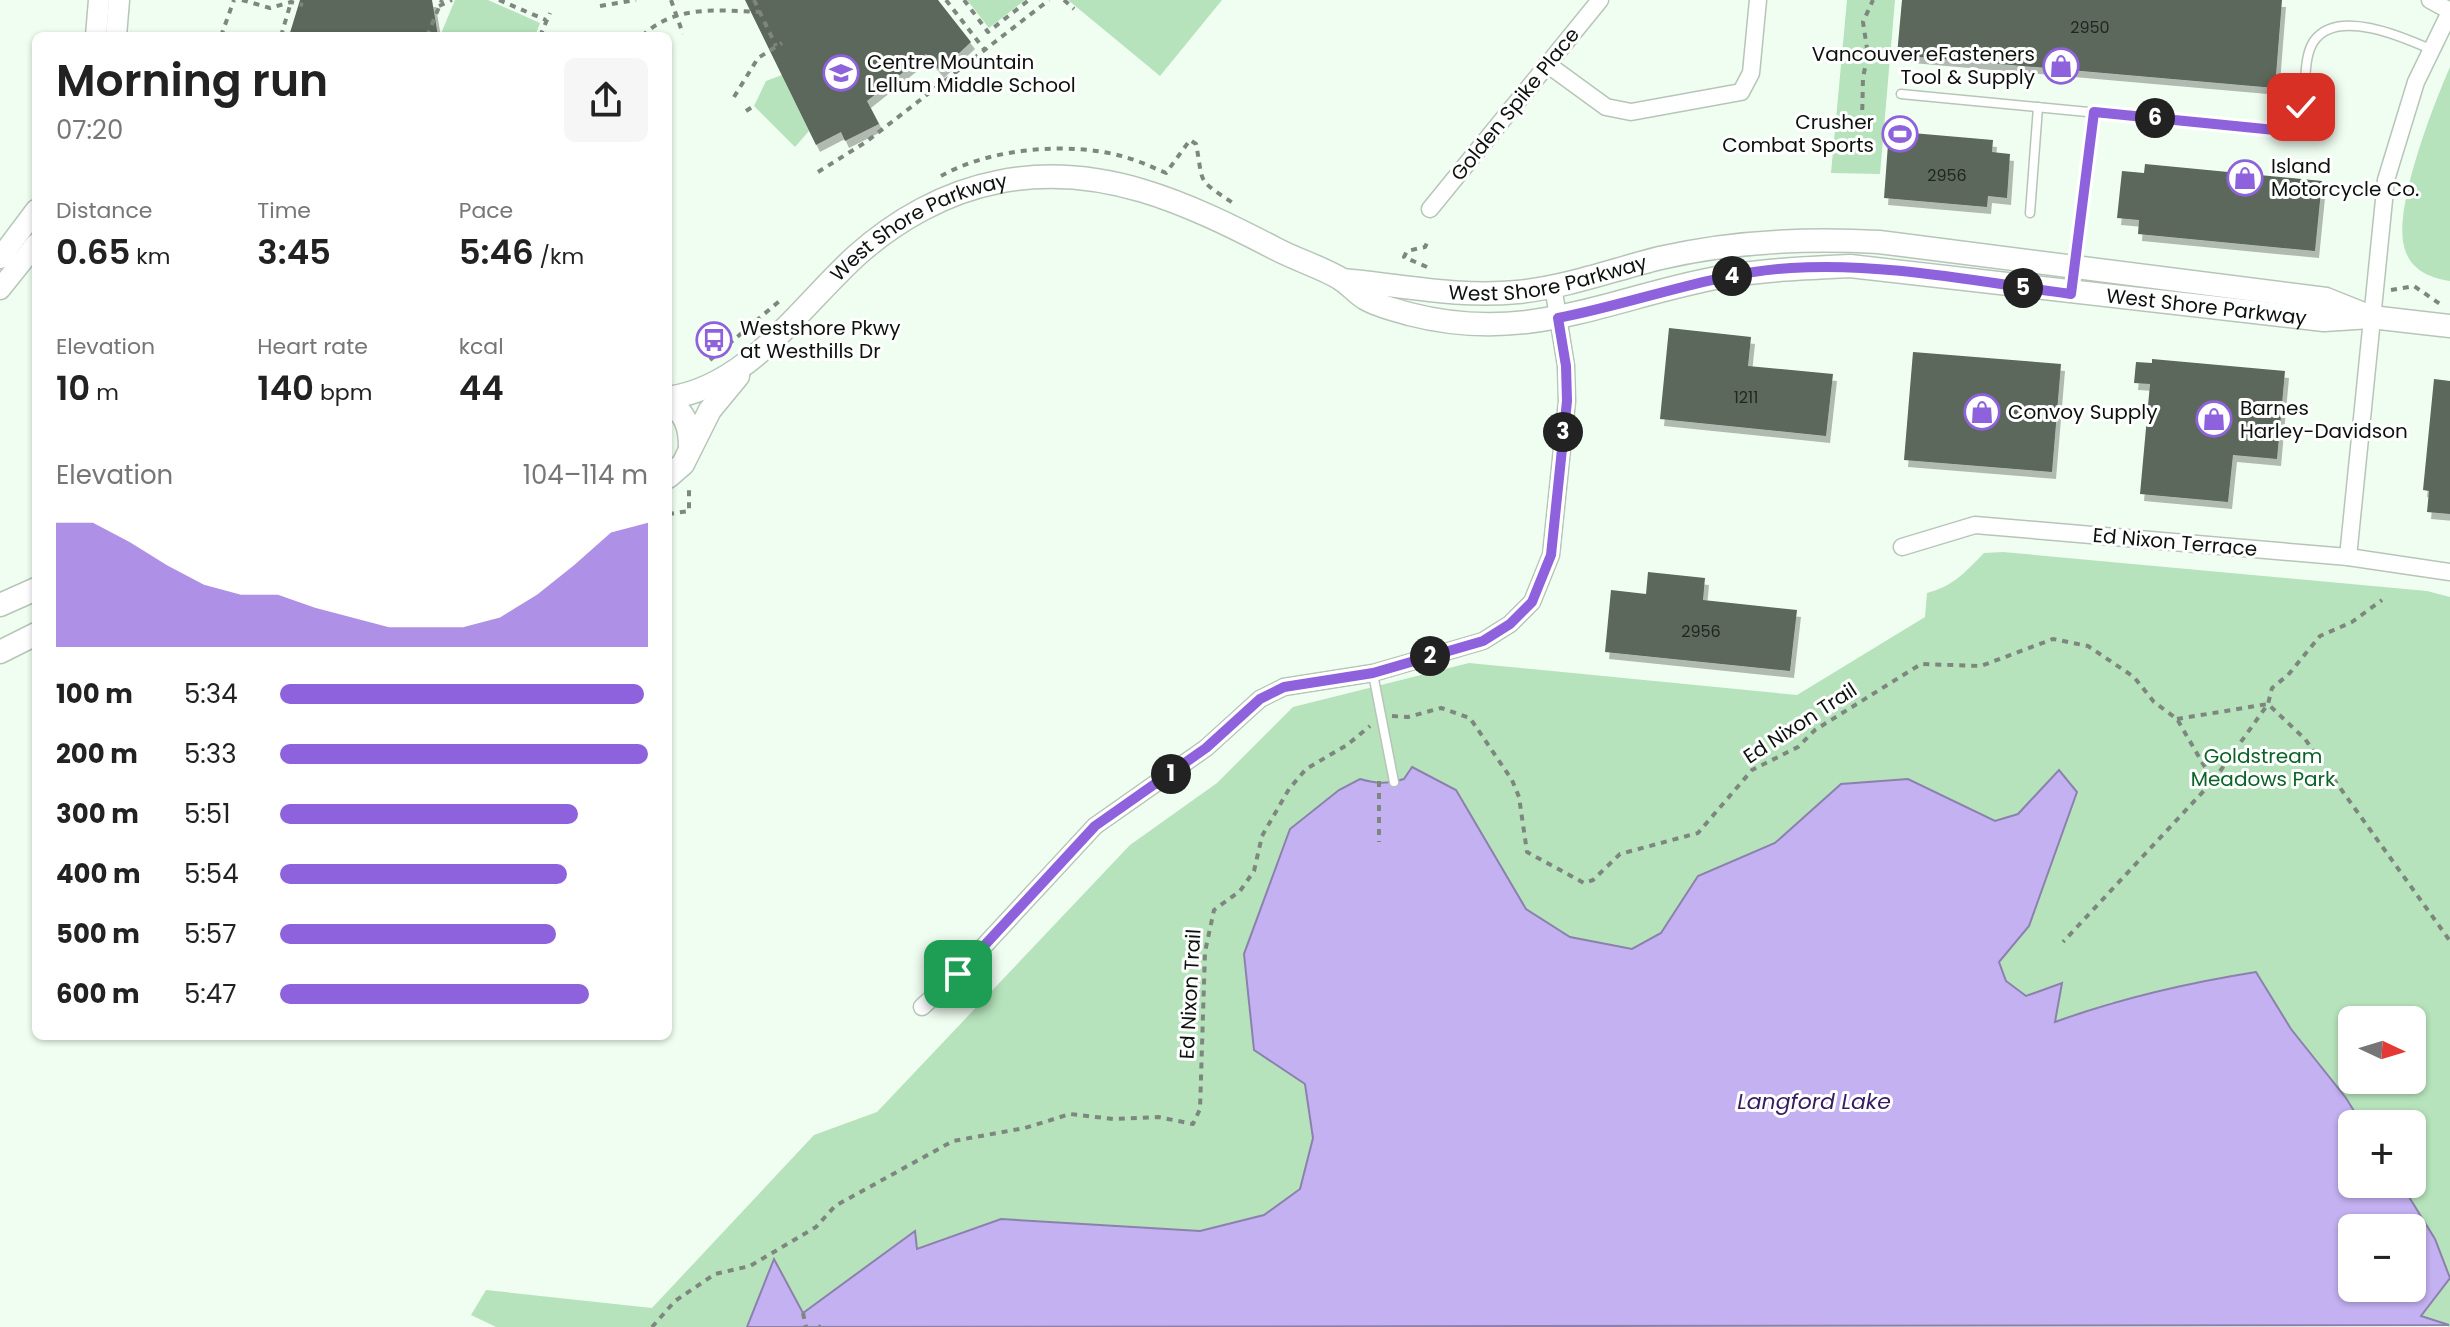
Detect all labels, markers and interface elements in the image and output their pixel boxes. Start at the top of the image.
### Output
house number: 2950 [2070,16,2110,39]
street label: Golden Spike Place [1444,21,1586,187]
place label: Vancouver eFasteners Tool & Supply [1812,40,2035,91]
shop icon: Vancouver eFasteners Tool & Supply [2042,47,2080,85]
place label: Centre Mountain Lellum Middle School [867,48,1076,99]
text: Morning run [56,50,328,111]
school or university icon: Centre Mountain Lellum Middle School [822,54,860,92]
button: share [564,58,648,142]
pin [2267,73,2335,141]
icon: check [2279,85,2323,129]
pin: 6 [2135,98,2175,138]
text: 6 [2148,102,2162,133]
place label: Crusher Combat Sports [1722,108,1874,159]
text: 07:20 [56,112,123,148]
sports icon: Crusher Combat Sports [1881,115,1919,153]
place label: Island Motorcycle Co. [2271,152,2419,203]
shop icon: Island Motorcycle Co. [2226,159,2264,197]
house number: 2956 [1927,164,1967,187]
street label: West Shore Parkway [824,167,1009,287]
text: Distance [56,195,152,226]
text: Time [257,195,311,226]
text: Pace [459,195,513,226]
text: 0.65 [56,228,130,276]
text: 3:45 [257,228,331,276]
text: 5:46 [459,228,534,276]
text: km [130,241,170,272]
text: /km [534,241,584,272]
street label: West Shore Parkway [1448,248,1650,308]
pin: 4 [1712,256,1752,296]
text: 4 [1725,260,1739,291]
pin: 5 [2003,268,2043,308]
text: 5 [2016,272,2030,303]
street label: West Shore Parkway [2105,281,2308,332]
place label: Westshore Pkwy at Westhills Dr [740,314,900,365]
bus stop icon: Westshore Pkwy at Westhills Dr [695,321,733,359]
text: Elevation [56,331,155,362]
text: Heart rate [257,331,368,362]
text: kcal [459,331,504,362]
text: 10 [56,364,90,412]
text: 140 [257,364,314,412]
text: 44 [459,364,504,412]
text: m [90,377,119,408]
text: bpm [314,377,372,408]
house number: 1211 [1734,386,1758,409]
shop icon: Convoy Supply [1963,393,2001,431]
place label: Barnes Harley-Davidson [2240,394,2408,445]
place label: Convoy Supply [2008,398,2157,426]
shop icon: Barnes Harley-Davidson [2195,400,2233,438]
pin: 3 [1543,412,1583,452]
text: 3 [1556,416,1570,447]
text: Elevation [56,457,173,493]
text: 104–114 m [523,457,648,493]
street label: Ed Nixon Terrace [2092,521,2258,563]
house number: 2956 [1681,620,1721,643]
pin: 2 [1410,636,1450,676]
text: 2 [1424,640,1436,671]
text: 100 m [56,676,133,712]
text: 5:34 [184,676,238,712]
street label: Ed Nixon Trail [1738,676,1862,770]
text: 200 m [56,736,138,772]
text: 5:33 [184,736,237,772]
park label: Goldstream Meadows Park [2191,742,2336,793]
pin: 1 [1151,754,1191,794]
text: 1 [1167,758,1175,789]
text: 300 m [56,796,139,832]
text: 5:51 [184,796,231,832]
text: 400 m [56,856,141,892]
text: 5:54 [184,856,239,892]
text: 500 m [56,916,140,952]
text: 5:57 [184,916,236,952]
street label: Ed Nixon Trail [1173,928,1207,1060]
pin [924,940,992,1008]
icon: arrive [936,952,980,996]
text: 600 m [56,976,140,1012]
text: 5:47 [184,976,236,1012]
north arrow [2338,1006,2426,1094]
map controls [2338,1006,2426,1302]
water label: Langford Lake [1737,1086,1891,1117]
button: + [2338,1110,2426,1198]
button: − [2338,1214,2426,1302]

